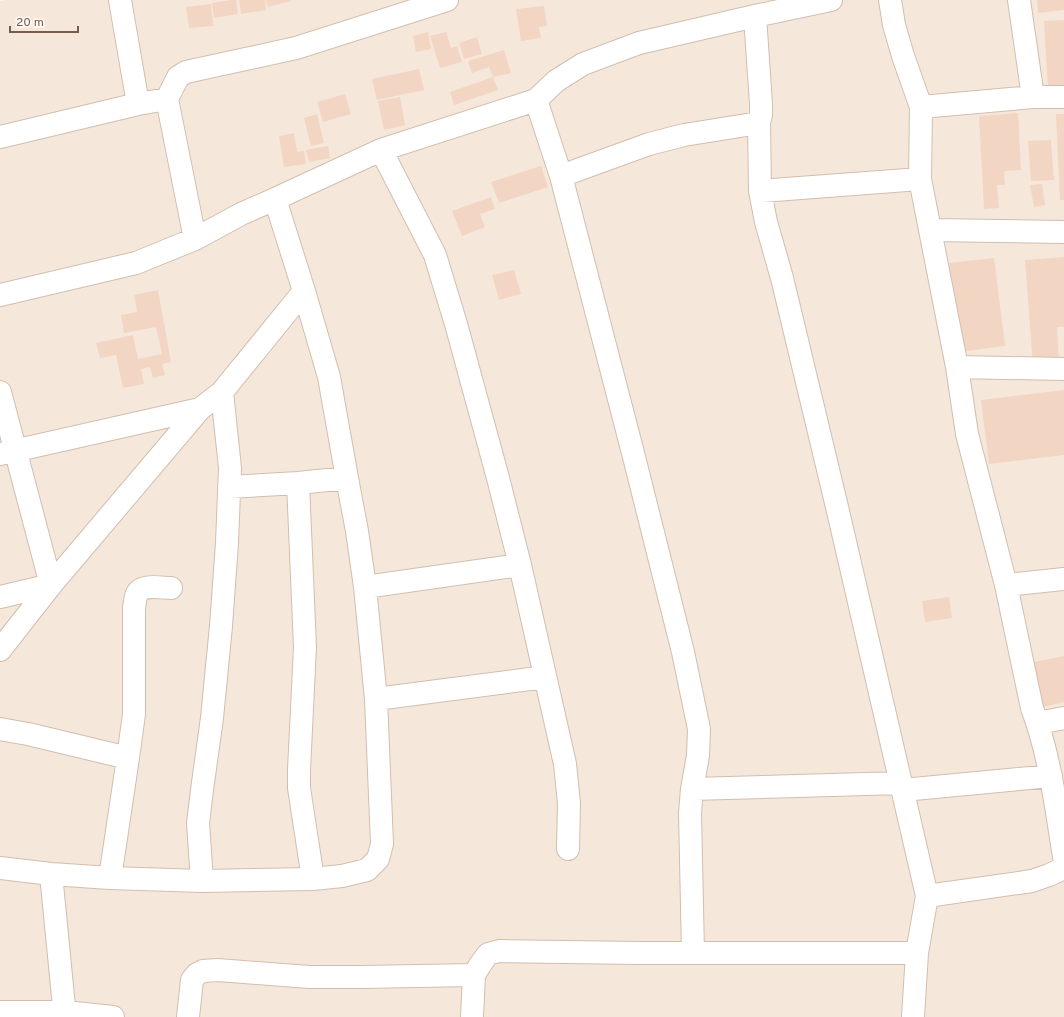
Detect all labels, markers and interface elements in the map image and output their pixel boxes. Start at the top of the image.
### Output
scale bar [10,8,78,34]
text: 20 m [16,15,44,31]

